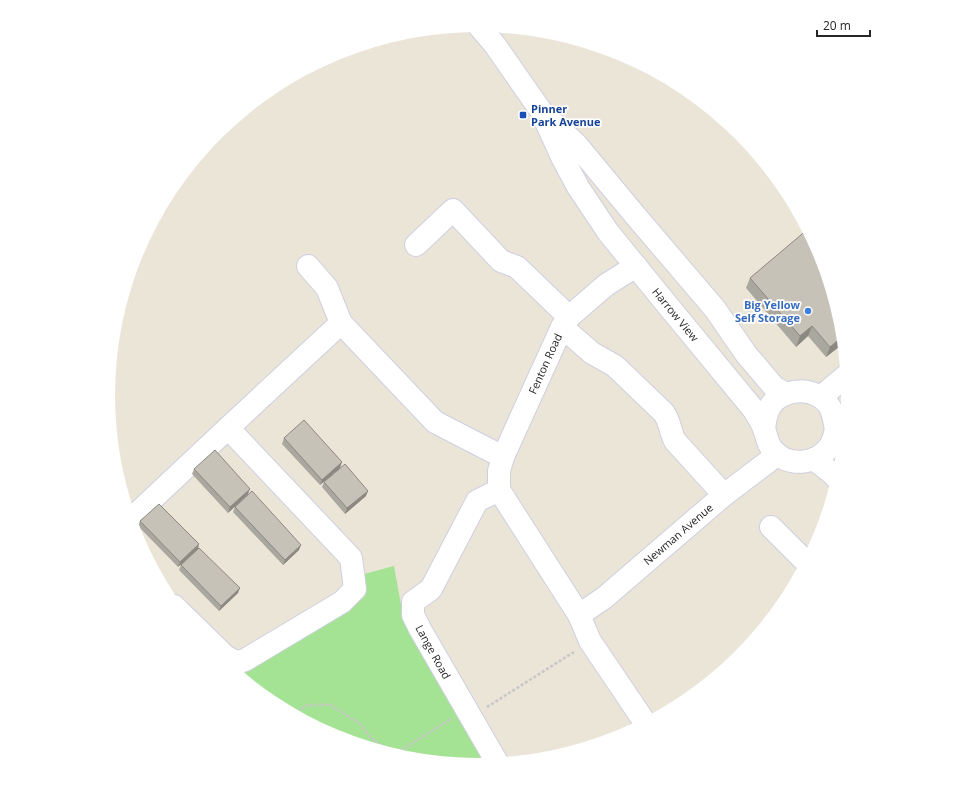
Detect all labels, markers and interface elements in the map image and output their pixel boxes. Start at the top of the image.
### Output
scale bar [817,12,870,38]
text: 20 m [823,17,851,34]
place label: Pinner Park Avenue [531,101,601,129]
marker: Pinner Park Avenue [518,110,528,120]
street label: Harrow View [649,284,703,345]
place label: Big Yellow Self Storage [735,297,801,325]
marker: Big Yellow Self Storage [803,306,813,316]
street label: Fenton Road [525,331,565,396]
street label: Newman Avenue [640,500,716,568]
street label: Lange Road [412,622,455,682]

